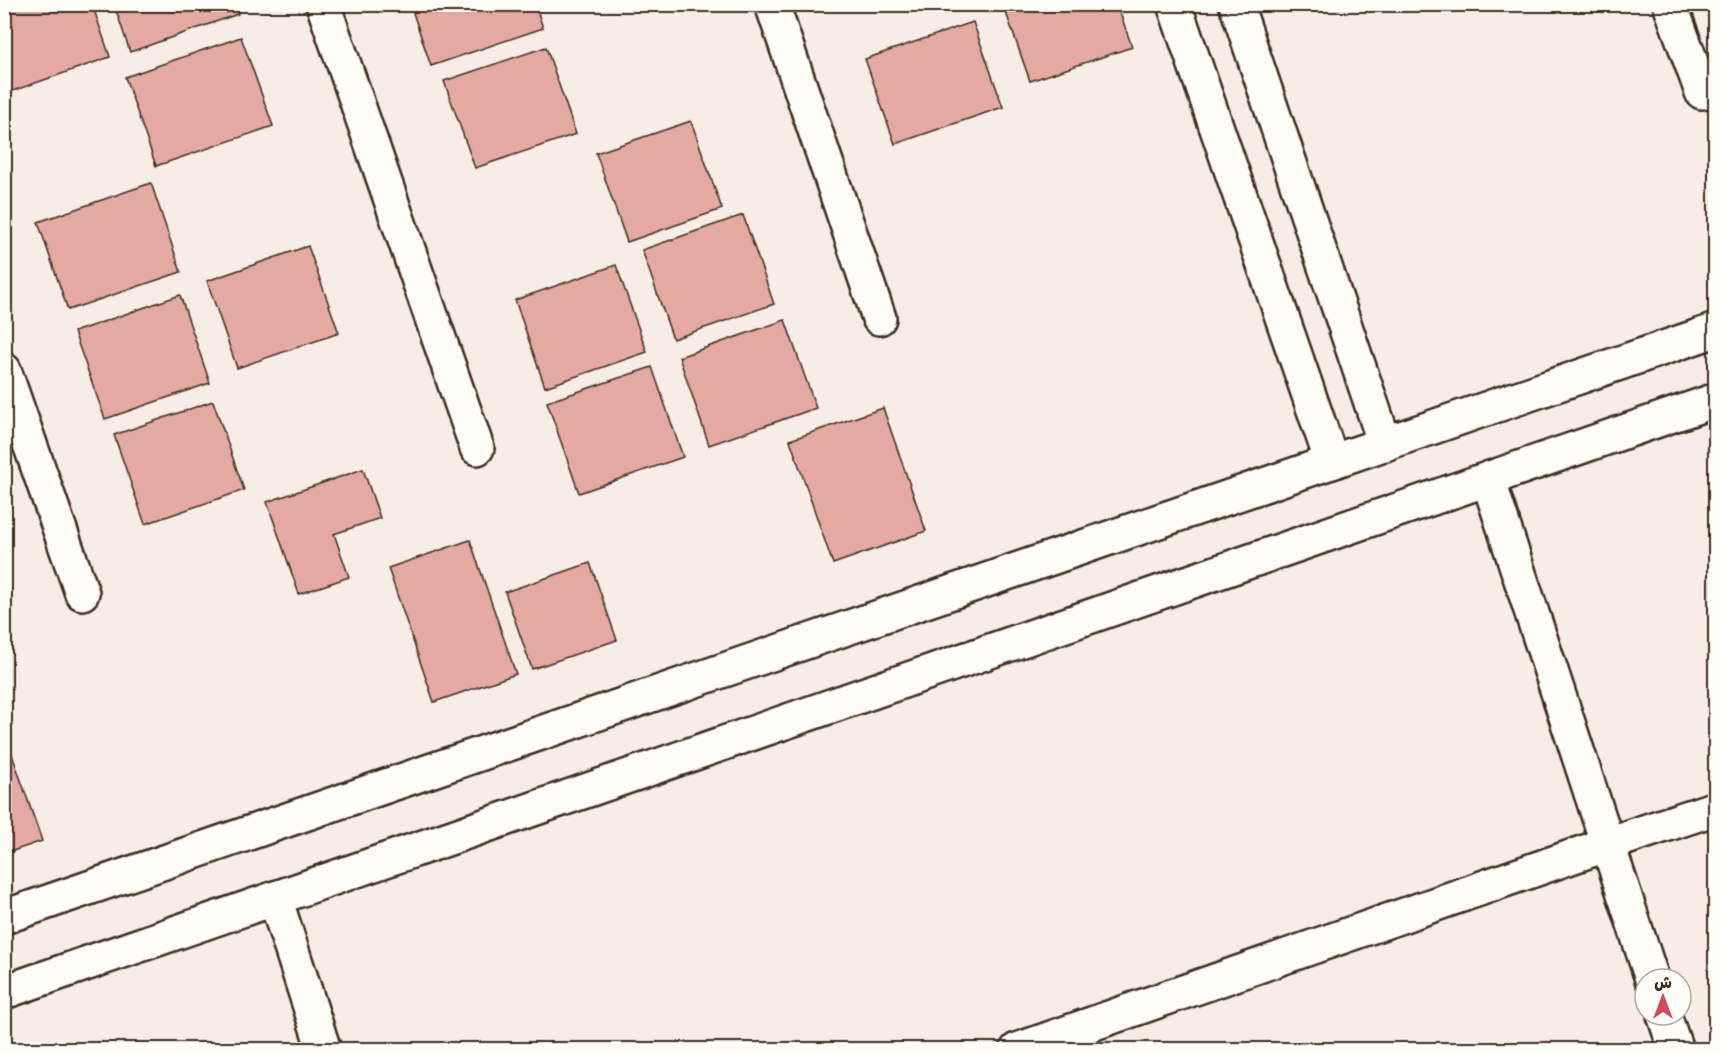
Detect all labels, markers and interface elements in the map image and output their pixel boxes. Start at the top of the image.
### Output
north arrow [1633,967,1693,1027]
text: ش [1654,972,1672,996]

